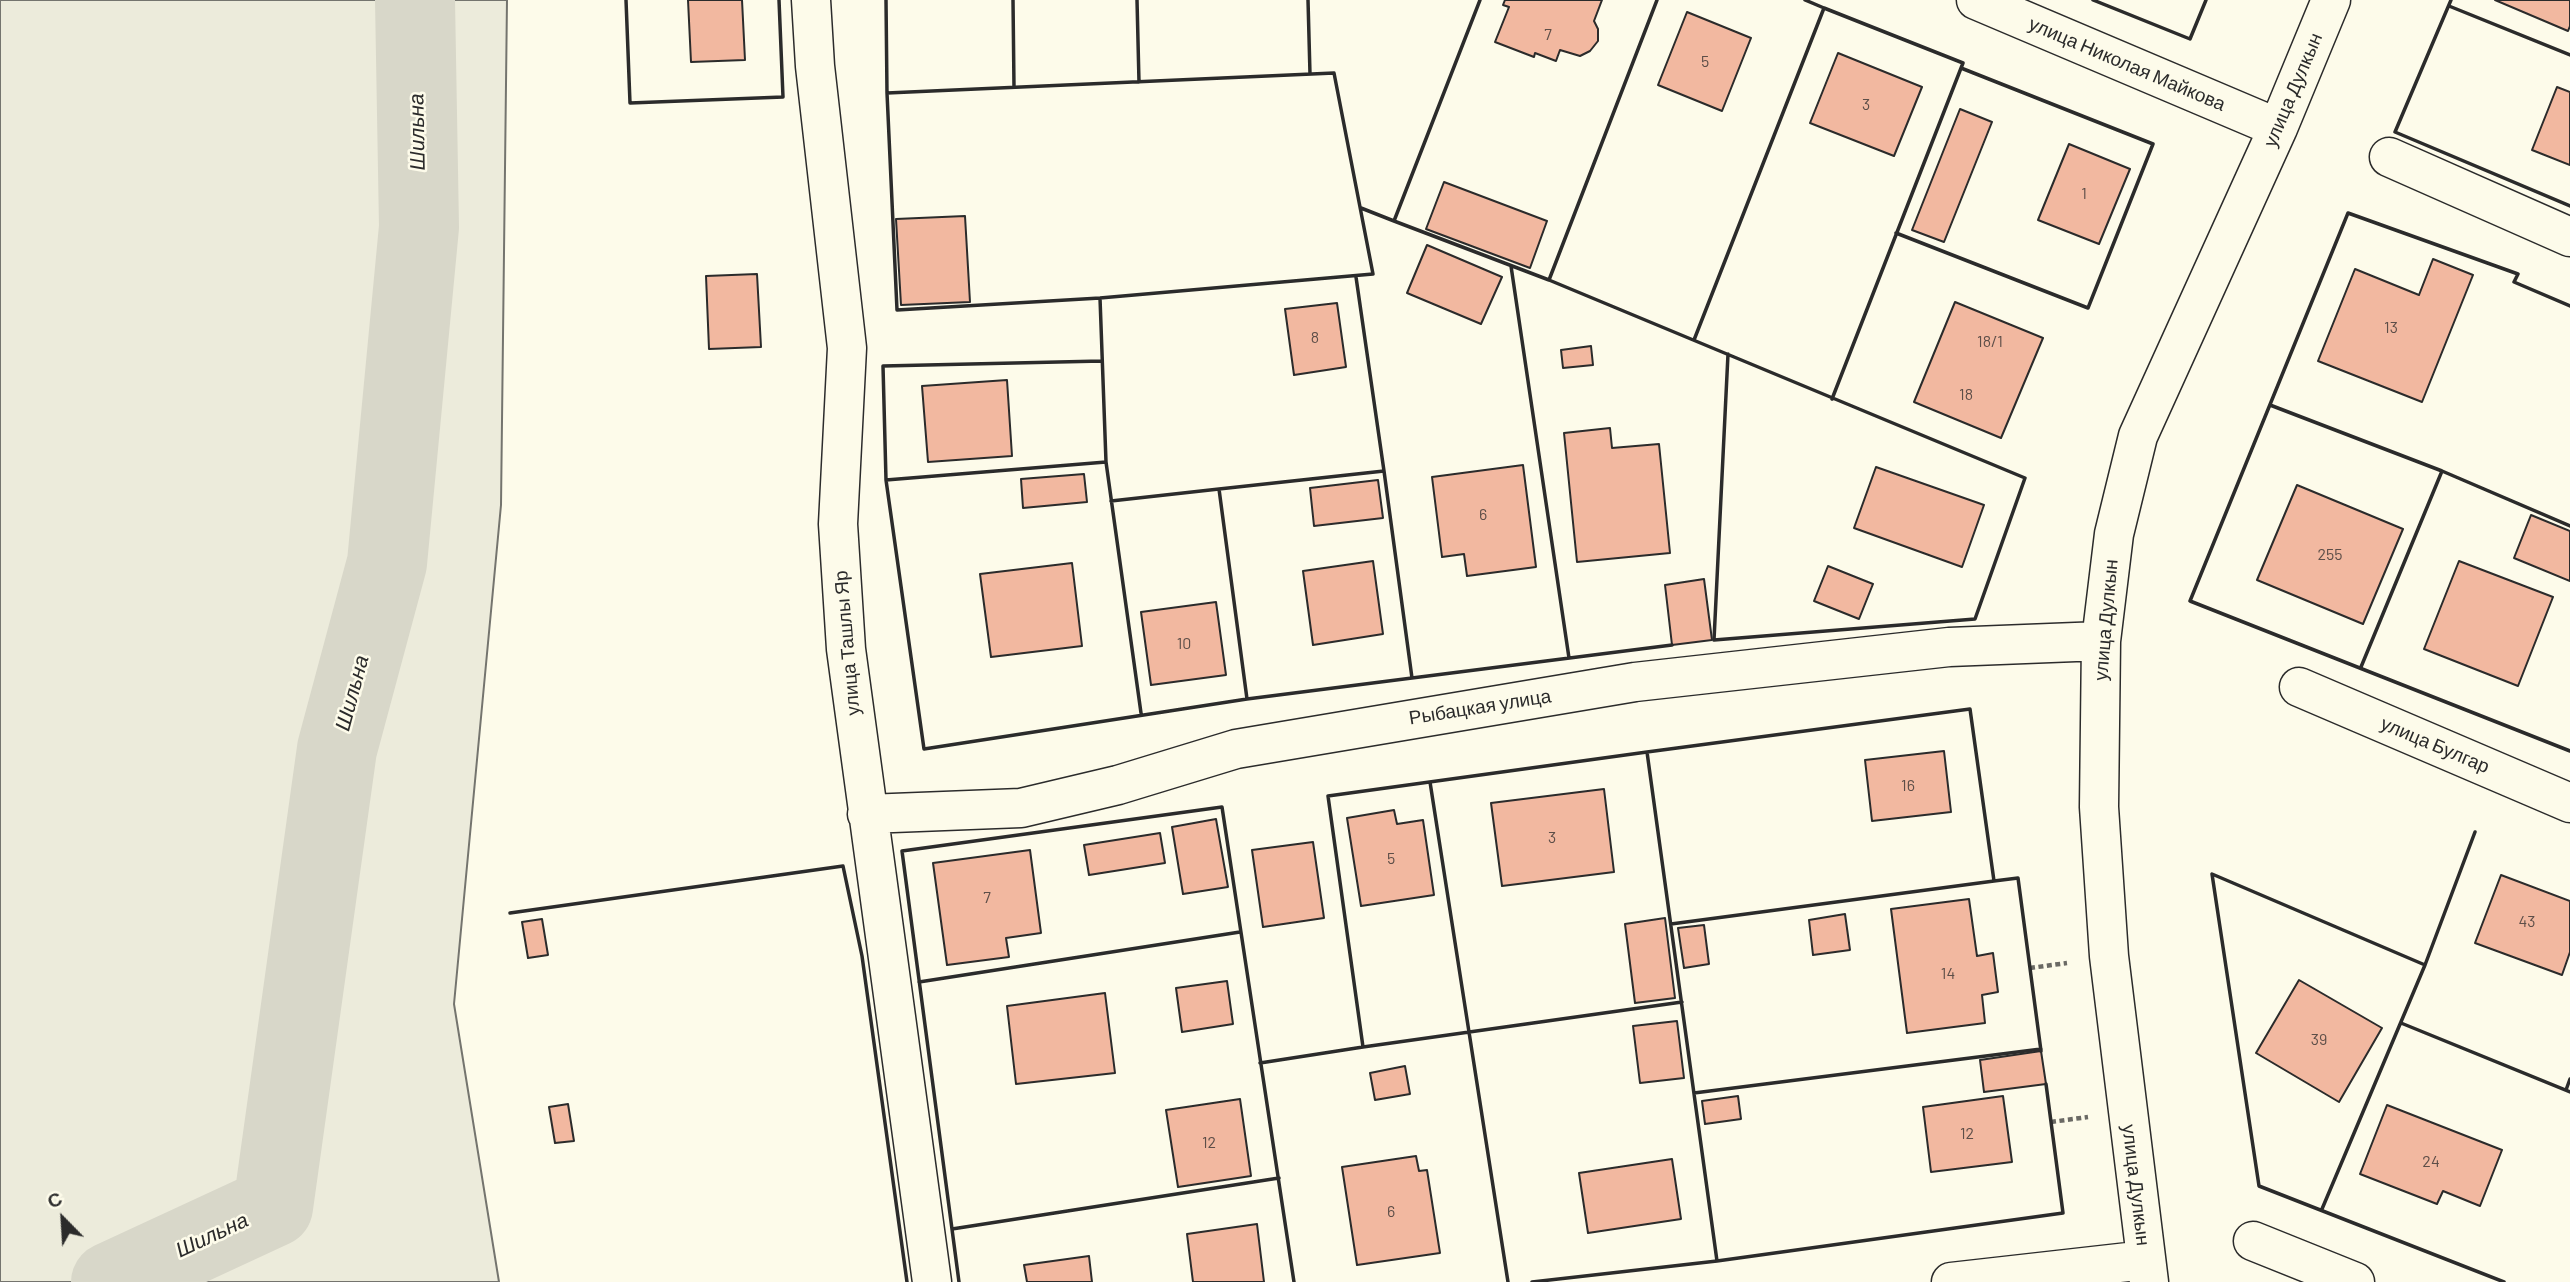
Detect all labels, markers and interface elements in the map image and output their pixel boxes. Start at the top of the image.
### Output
street label: улица Николая Майкова [2025,12,2229,116]
house number: 7 [1544,25,1552,45]
street label: улица Дулкын [2259,29,2327,151]
house number: 5 [1701,52,1709,72]
water label: Шильна [404,93,430,171]
house number: 3 [1862,95,1870,115]
house number: 1 [2081,184,2087,204]
house number: 13 [2384,318,2398,338]
house number: 8 [1311,328,1319,348]
house number: 18/1 [1977,332,2003,352]
house number: 18 [1959,385,1973,405]
house number: 6 [1479,505,1487,525]
house number: 255 [2317,545,2343,565]
street label: улица Дулкын [2089,558,2123,682]
street label: улица Ташлы Яр [829,570,865,716]
house number: 10 [1177,634,1191,654]
water label: Шильна [330,652,374,734]
street label: Рыбацкая улица [1407,684,1553,730]
street label: улица Булгар [2377,712,2493,778]
house number: 16 [1901,776,1915,796]
house number: 3 [1548,828,1556,848]
house number: 5 [1387,849,1395,869]
house number: 7 [983,888,991,908]
house number: 43 [2518,912,2536,932]
house number: 14 [1941,964,1955,984]
house number: 39 [2311,1030,2327,1050]
street label: улица Дулкын [2117,1123,2155,1247]
house number: 12 [1960,1124,1974,1144]
house number: 12 [1202,1133,1216,1153]
house number: 24 [2422,1152,2440,1172]
north arrow [28,1184,98,1254]
text: С [43,1186,65,1213]
house number: 6 [1387,1202,1395,1222]
water label: Шильна [172,1207,252,1263]

